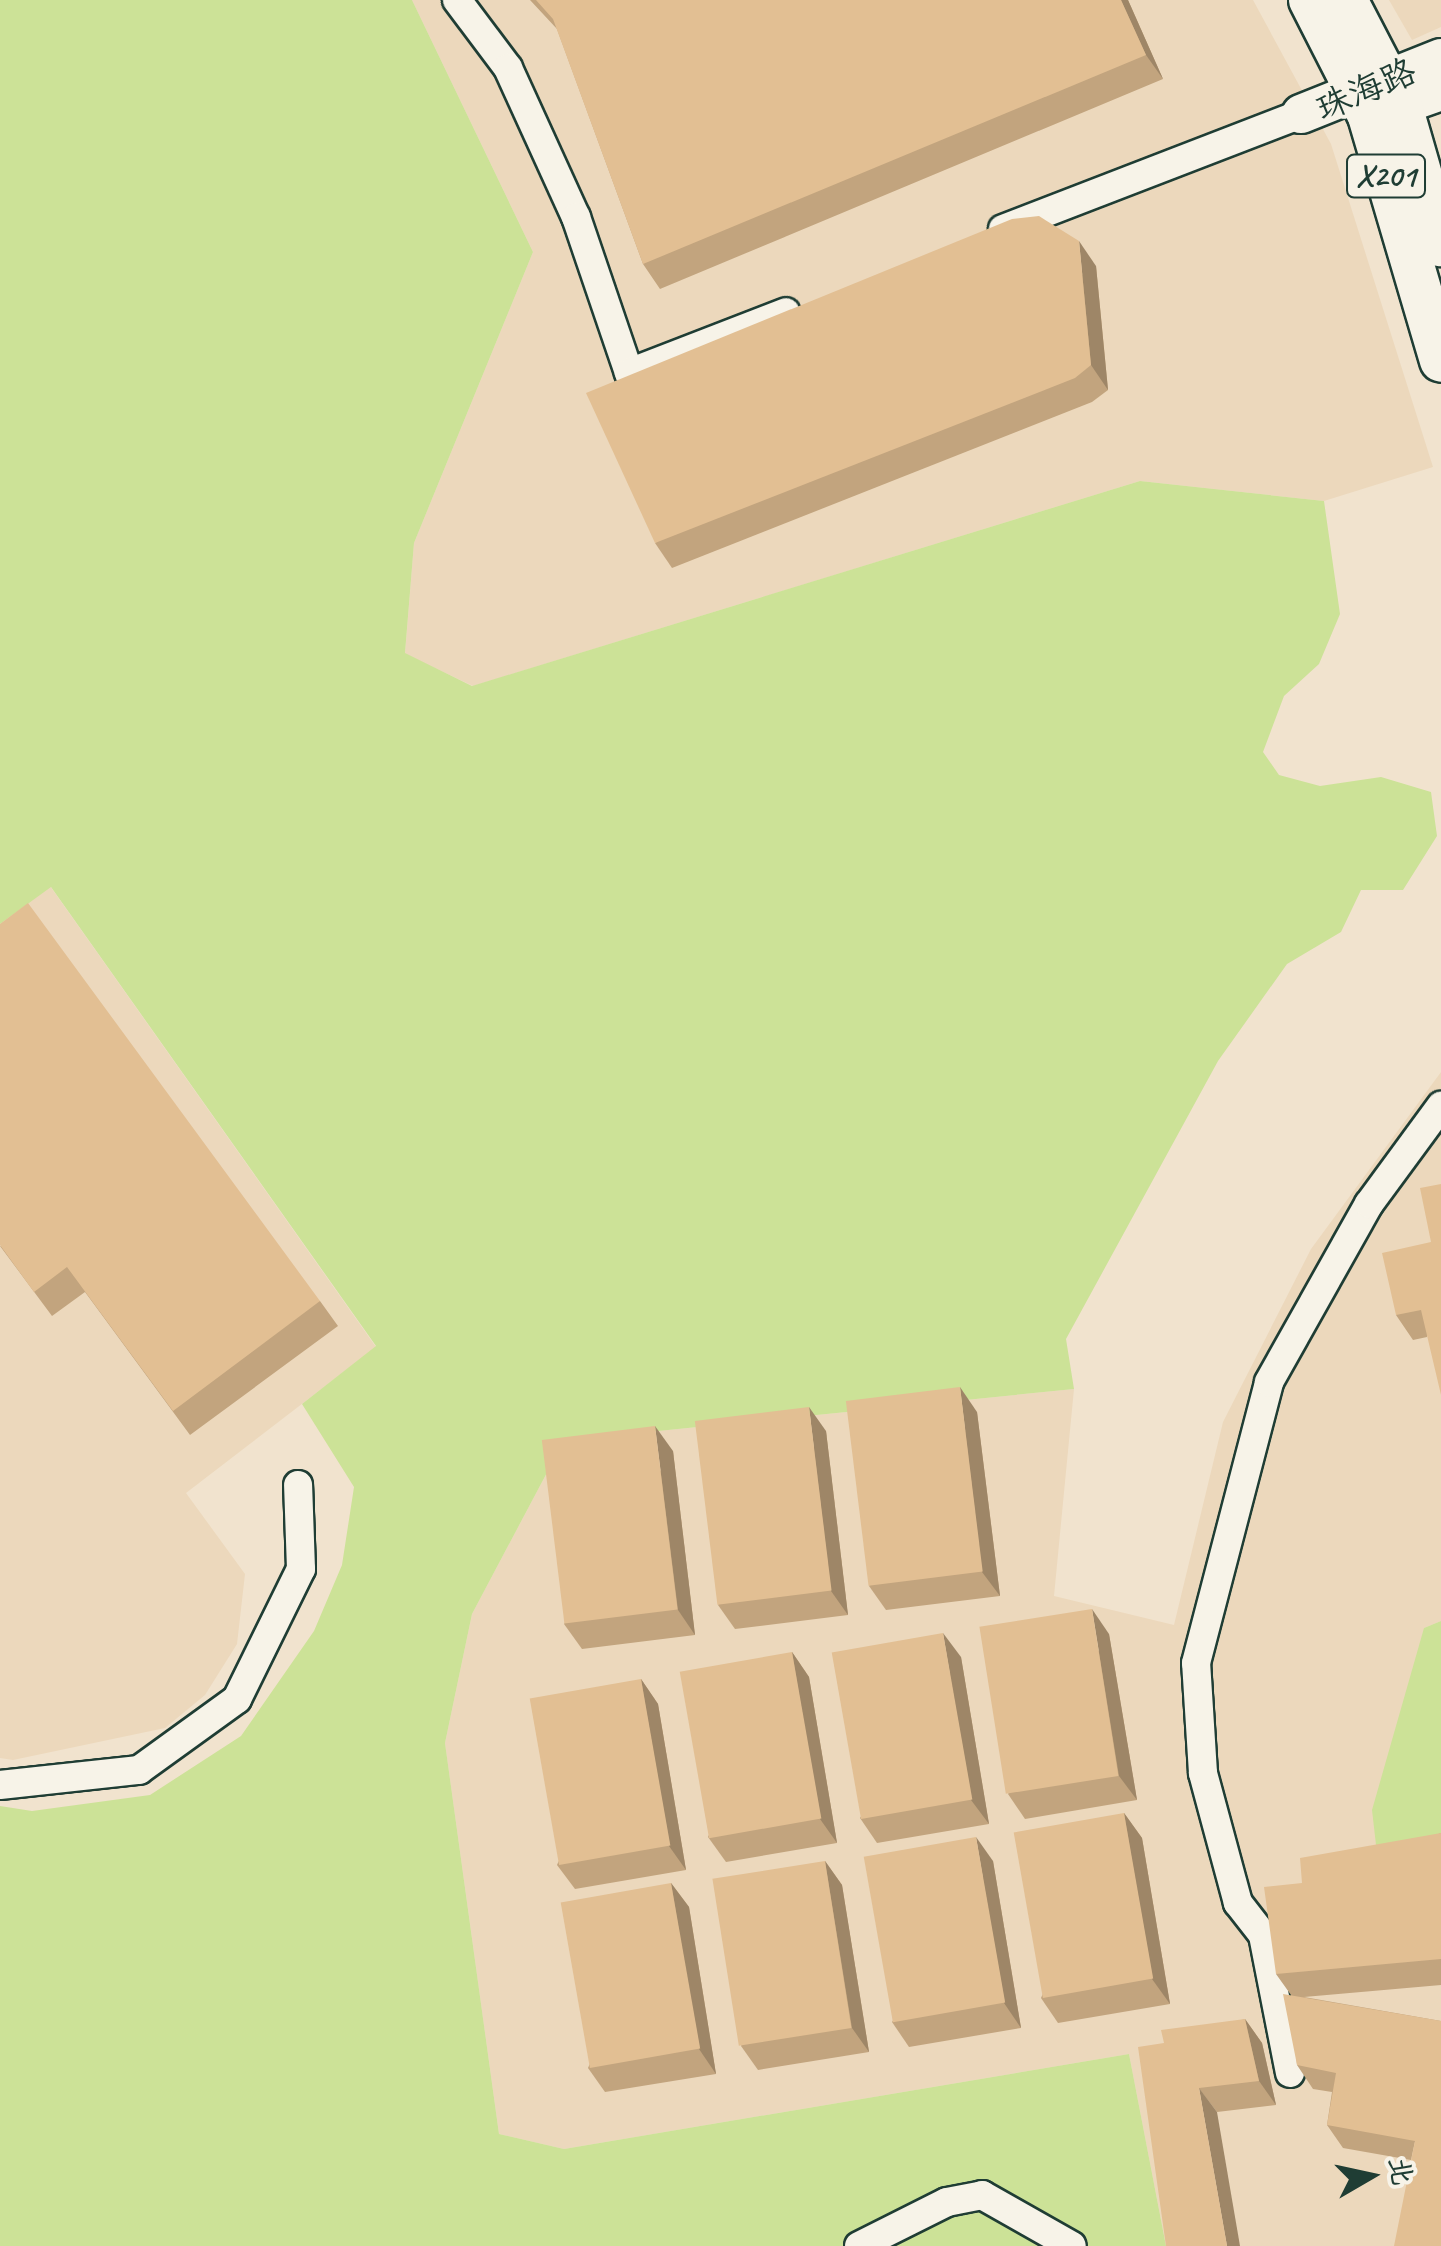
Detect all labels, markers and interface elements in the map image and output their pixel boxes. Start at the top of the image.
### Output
street label: 珠海路 [1309,50,1423,130]
road number: X201 [1346,149,1426,203]
north arrow [1321,2126,1421,2226]
text: 北 [1382,2155,1421,2188]

